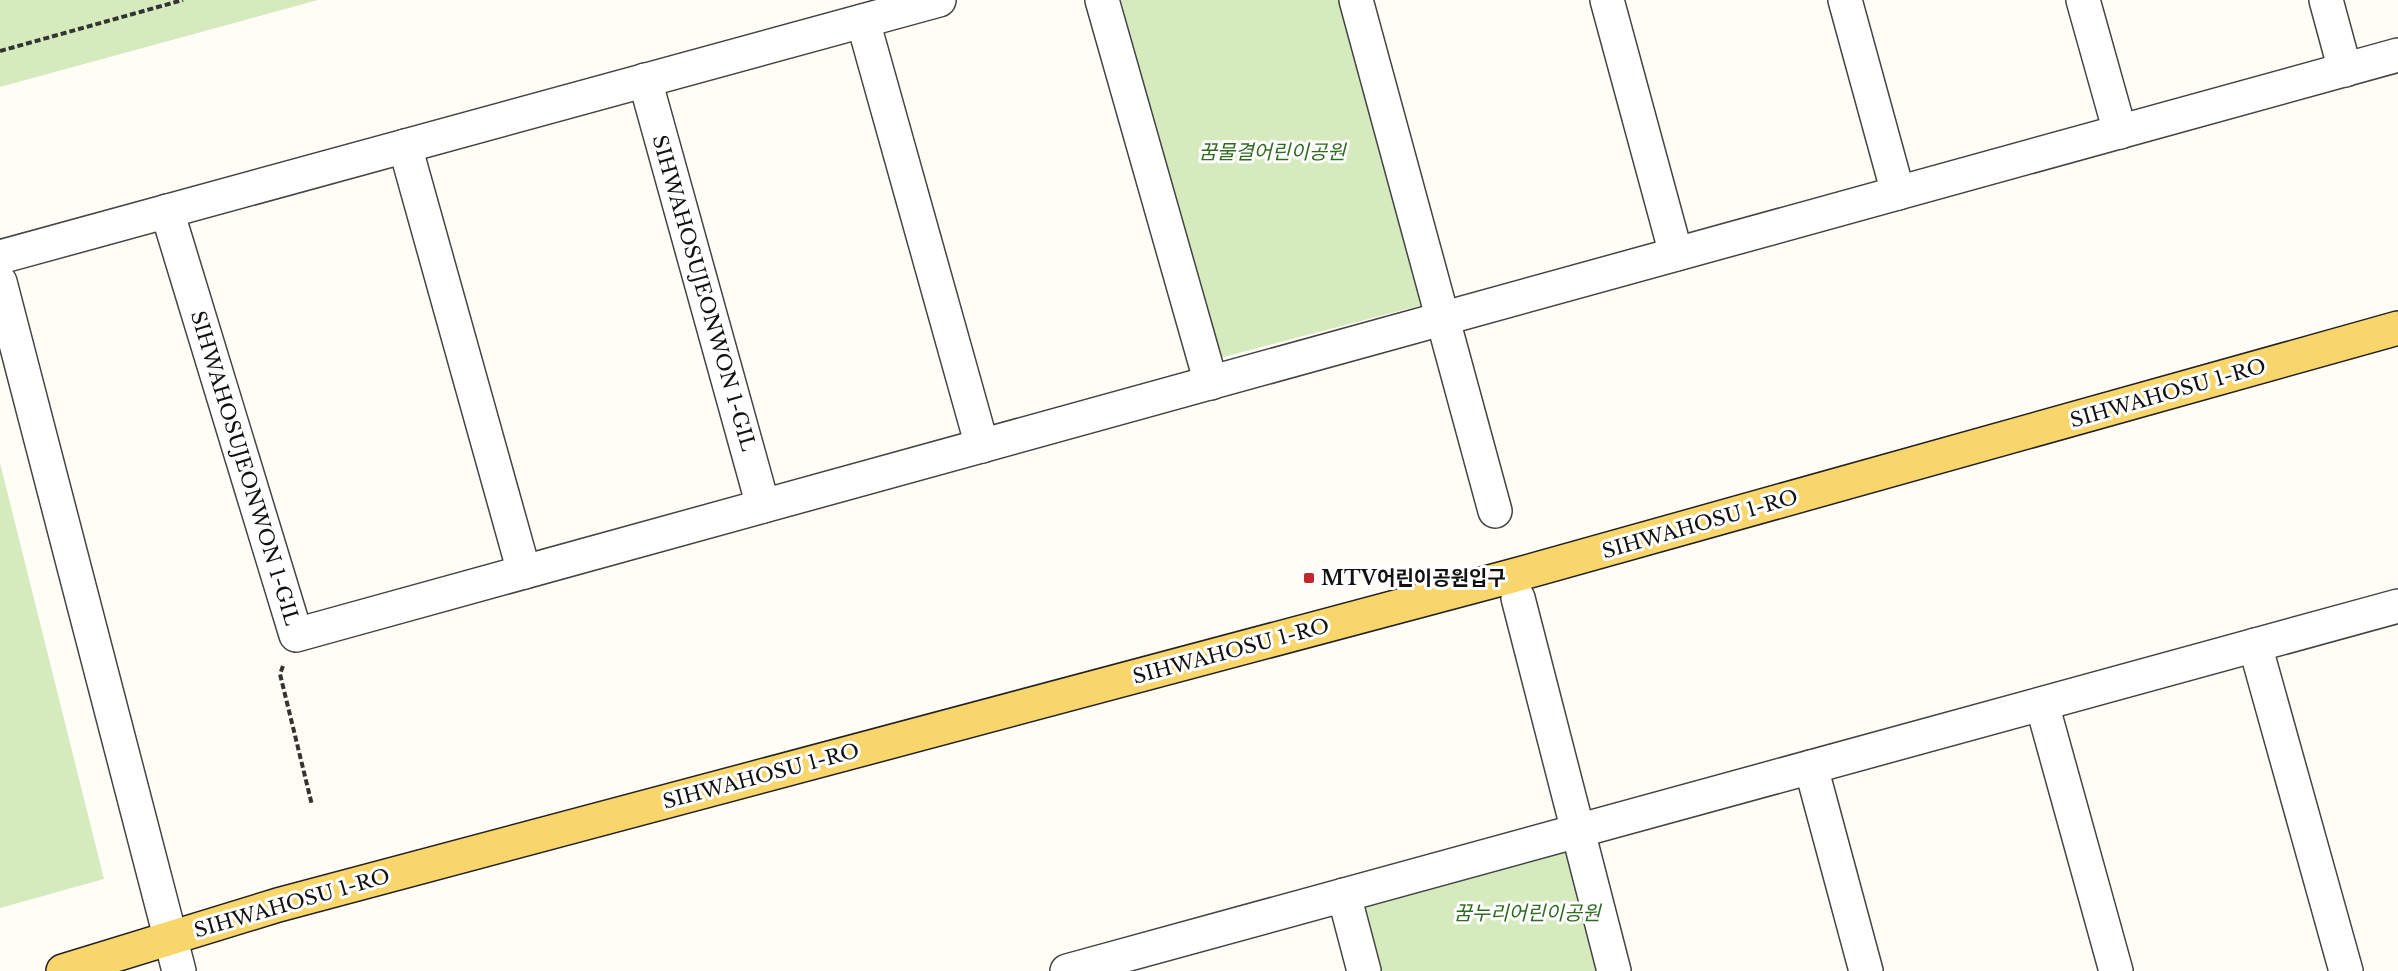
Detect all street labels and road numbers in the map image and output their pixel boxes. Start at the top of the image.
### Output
street label: SIHWAHOSUJEONWON 1-GIL [647,132,761,454]
street label: SIHWAHOSUJEONWON 1-GIL [186,308,304,628]
street label: SIHWAHOSU 1-RO [2067,354,2269,432]
street label: SIHWAHOSU 1-RO [1599,485,1801,563]
street label: SIHWAHOSU 1-RO [1130,613,1332,689]
street label: SIHWAHOSU 1-RO [660,738,862,814]
street label: SIHWAHOSU 1-RO [191,864,393,942]

